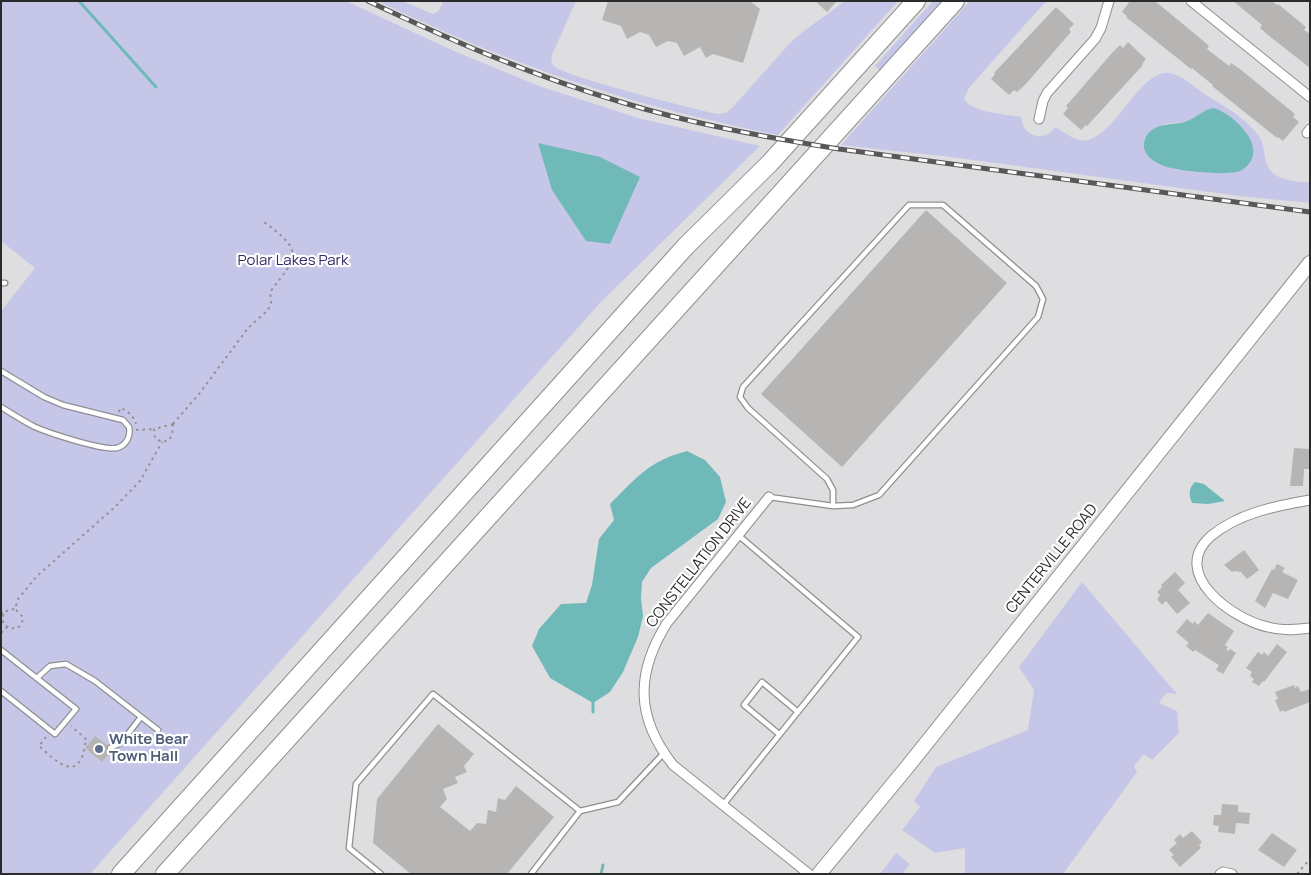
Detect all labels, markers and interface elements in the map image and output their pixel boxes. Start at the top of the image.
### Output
park label: Polar Lakes Park [238,252,348,270]
street label: CONSTELLATION DRIVE [643,495,755,631]
street label: CENTERVILLE ROAD [1002,501,1102,617]
place label: White Bear Town Hall [109,731,188,766]
marker: White Bear Town Hall [93,743,105,755]

